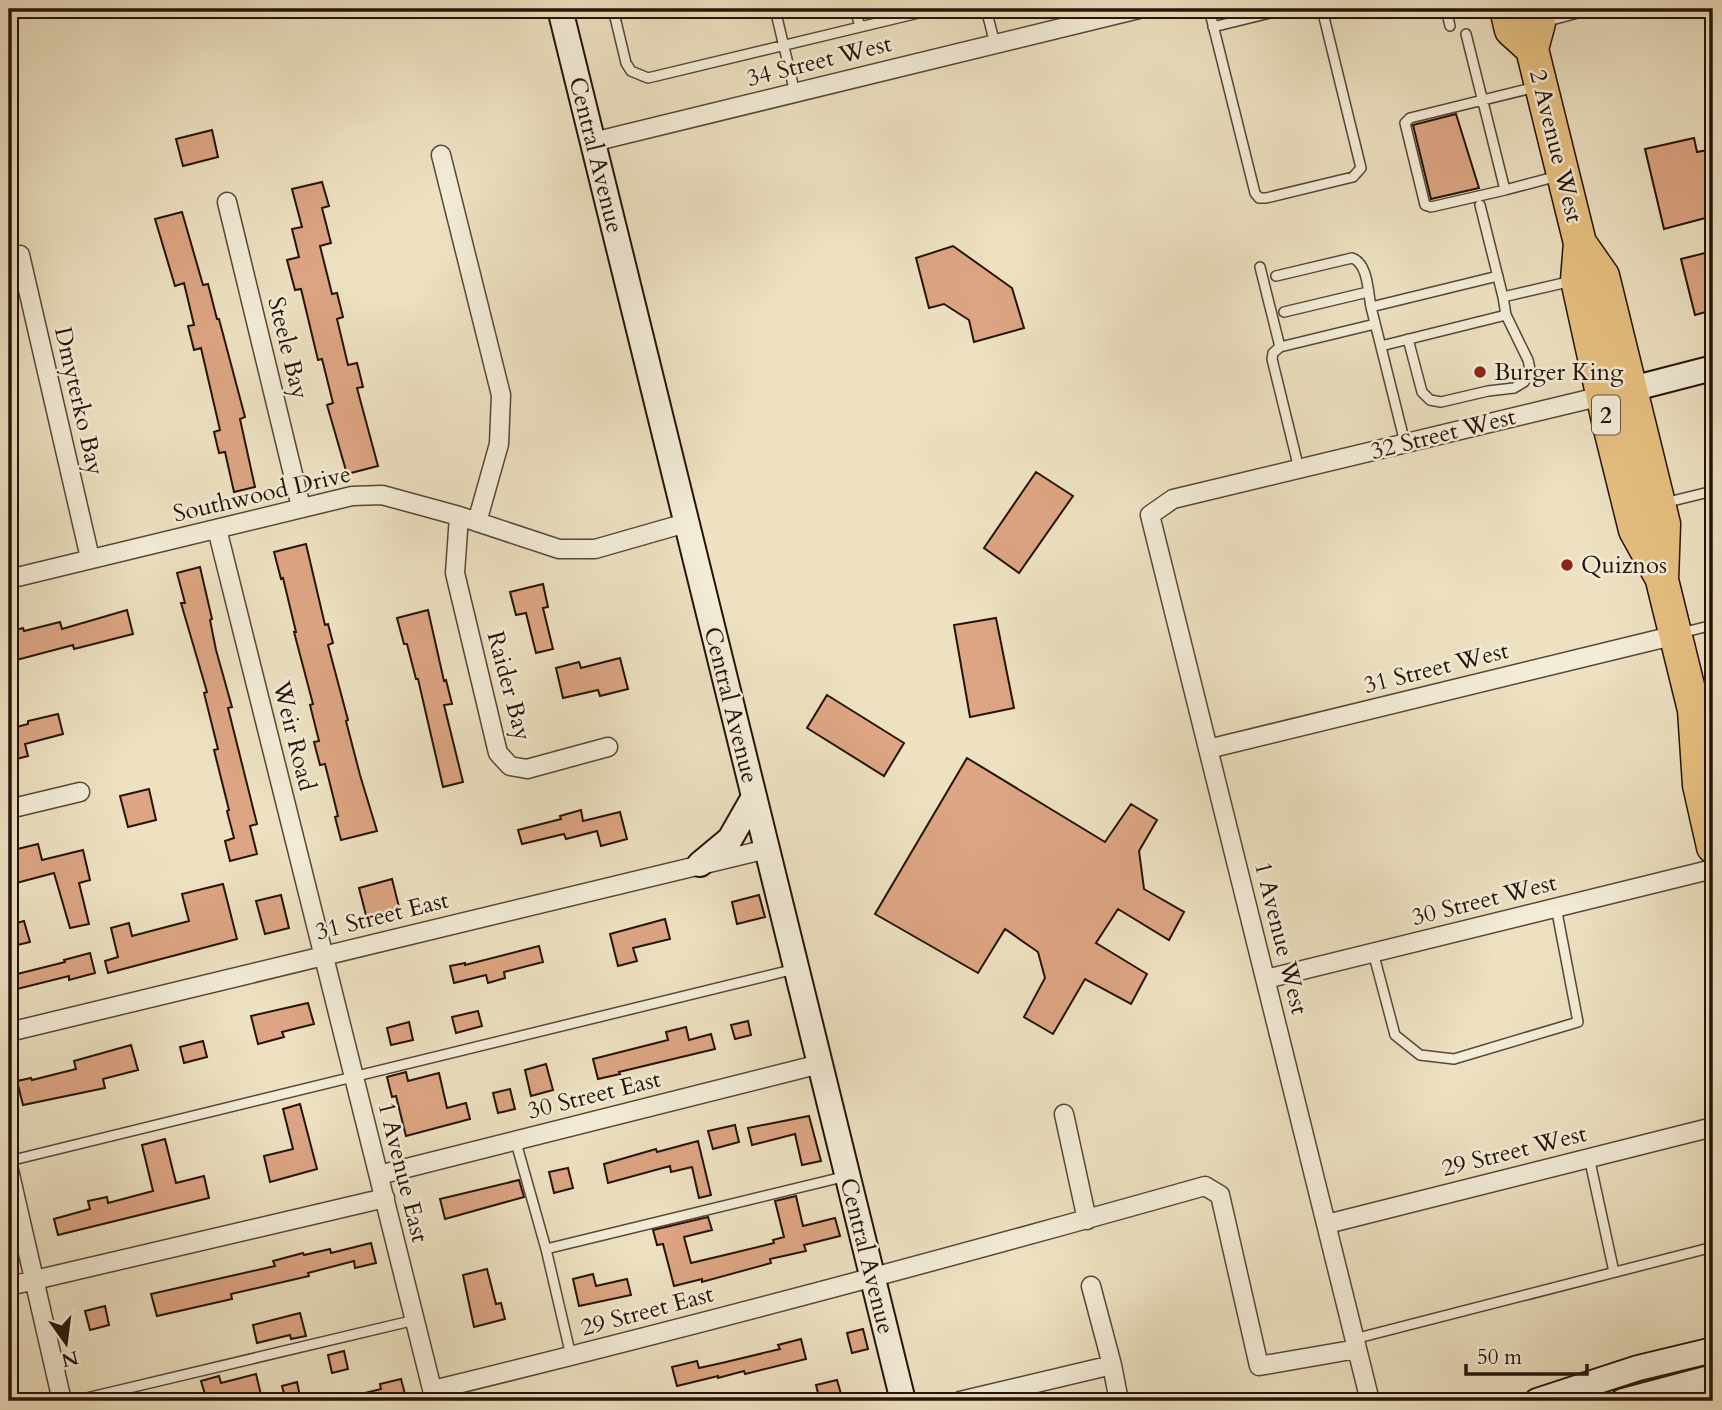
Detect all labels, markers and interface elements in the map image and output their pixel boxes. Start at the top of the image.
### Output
street label: 34 Street West [743,27,895,95]
street label: 2 Avenue West [1521,66,1591,226]
street label: Central Avenue [561,73,631,237]
street label: Steele Bay [259,293,317,403]
street label: Dmyterko Bay [46,324,112,479]
place label: Burger King [1494,356,1624,389]
marker: Burger King [1472,364,1488,380]
road number: 2 [1592,396,1620,434]
street label: 32 Street West [1367,400,1519,468]
street label: Southwood Drive [170,458,354,530]
place label: Quiznos [1581,549,1667,582]
marker: Quiznos [1559,557,1575,573]
street label: Central Avenue [696,623,766,787]
street label: Raider Bay [479,628,540,745]
street label: 31 Street West [1360,634,1512,702]
street label: Weir Road [264,677,324,795]
street label: 1 Avenue West [1246,858,1316,1018]
street label: 30 Street West [1408,866,1560,934]
street label: 31 Street East [312,883,452,948]
street label: 30 Street East [524,1062,664,1127]
street label: 1 Avenue East [370,1098,437,1246]
street label: 29 Street West [1438,1117,1590,1185]
street label: Central Avenue [832,1174,902,1338]
street label: 29 Street East [577,1277,717,1345]
north arrow [32,1308,102,1378]
scale bar [1466,1333,1587,1377]
text: 50 m [1477,1343,1522,1372]
text: N [58,1344,81,1373]

